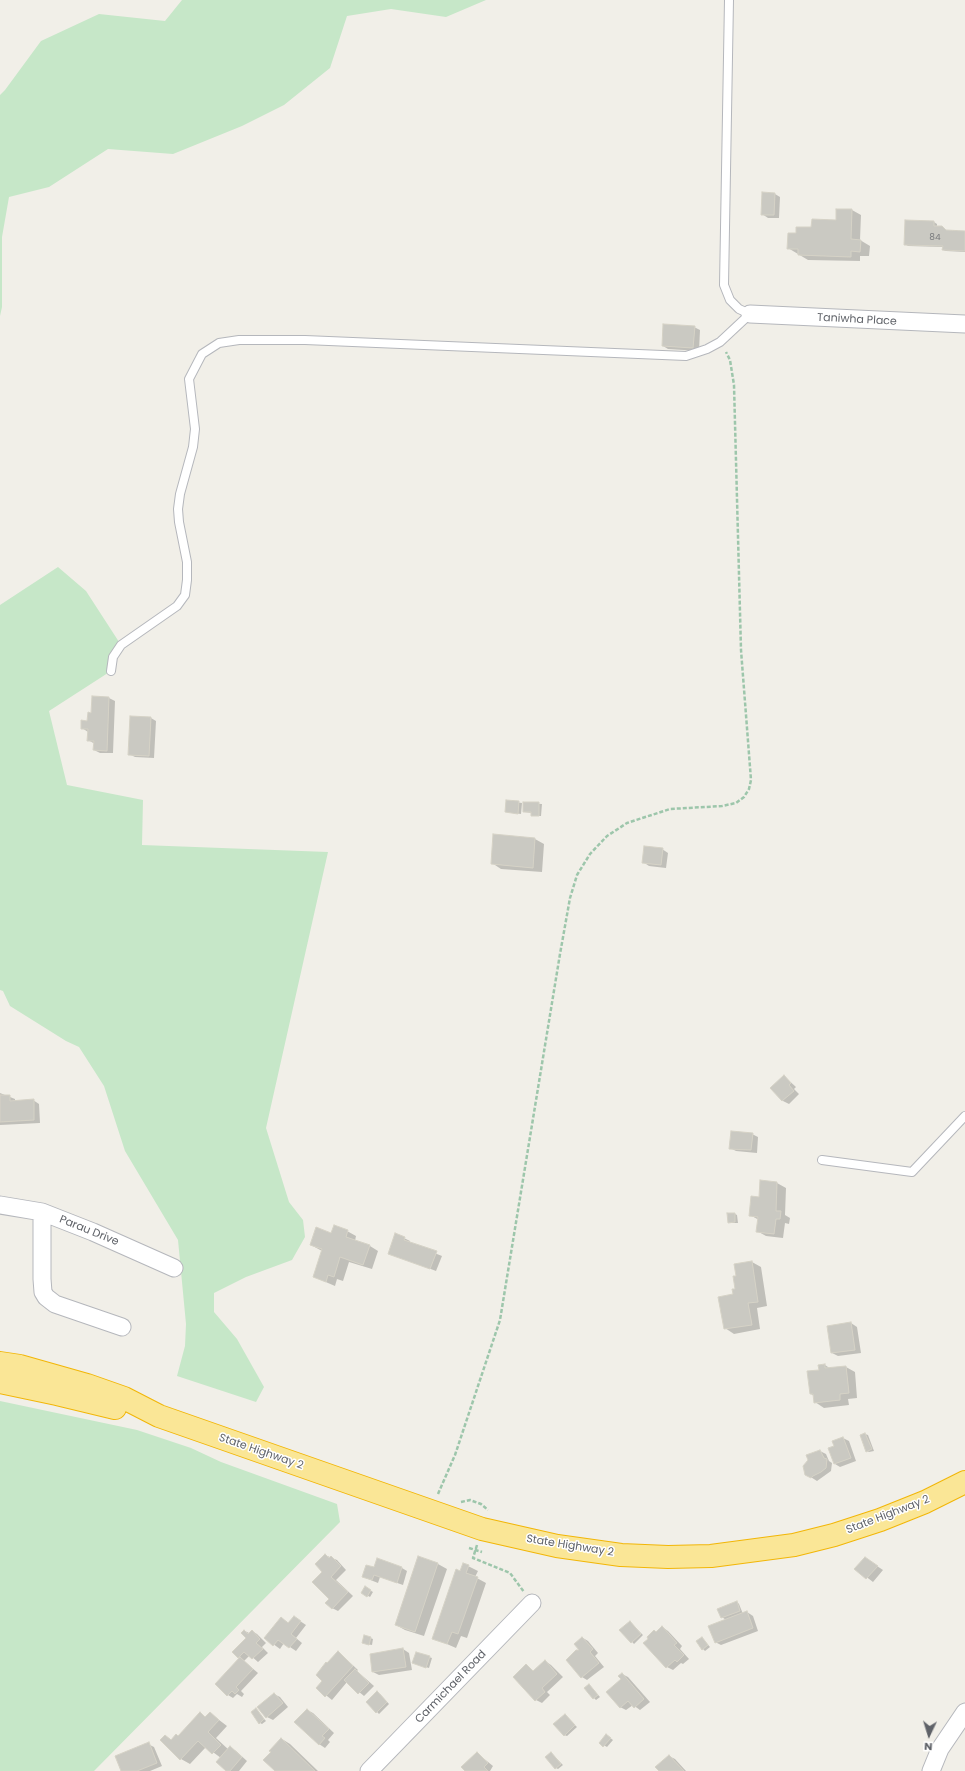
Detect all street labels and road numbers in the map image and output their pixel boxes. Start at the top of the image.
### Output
street label: Taniwha Place [817,311,897,329]
street label: Parau Drive [57,1213,121,1249]
street label: State Highway 2 [217,1431,305,1473]
street label: State Highway 2 [844,1493,932,1537]
street label: State Highway 2 [525,1533,615,1559]
street label: Carmichael Road [413,1648,489,1726]

